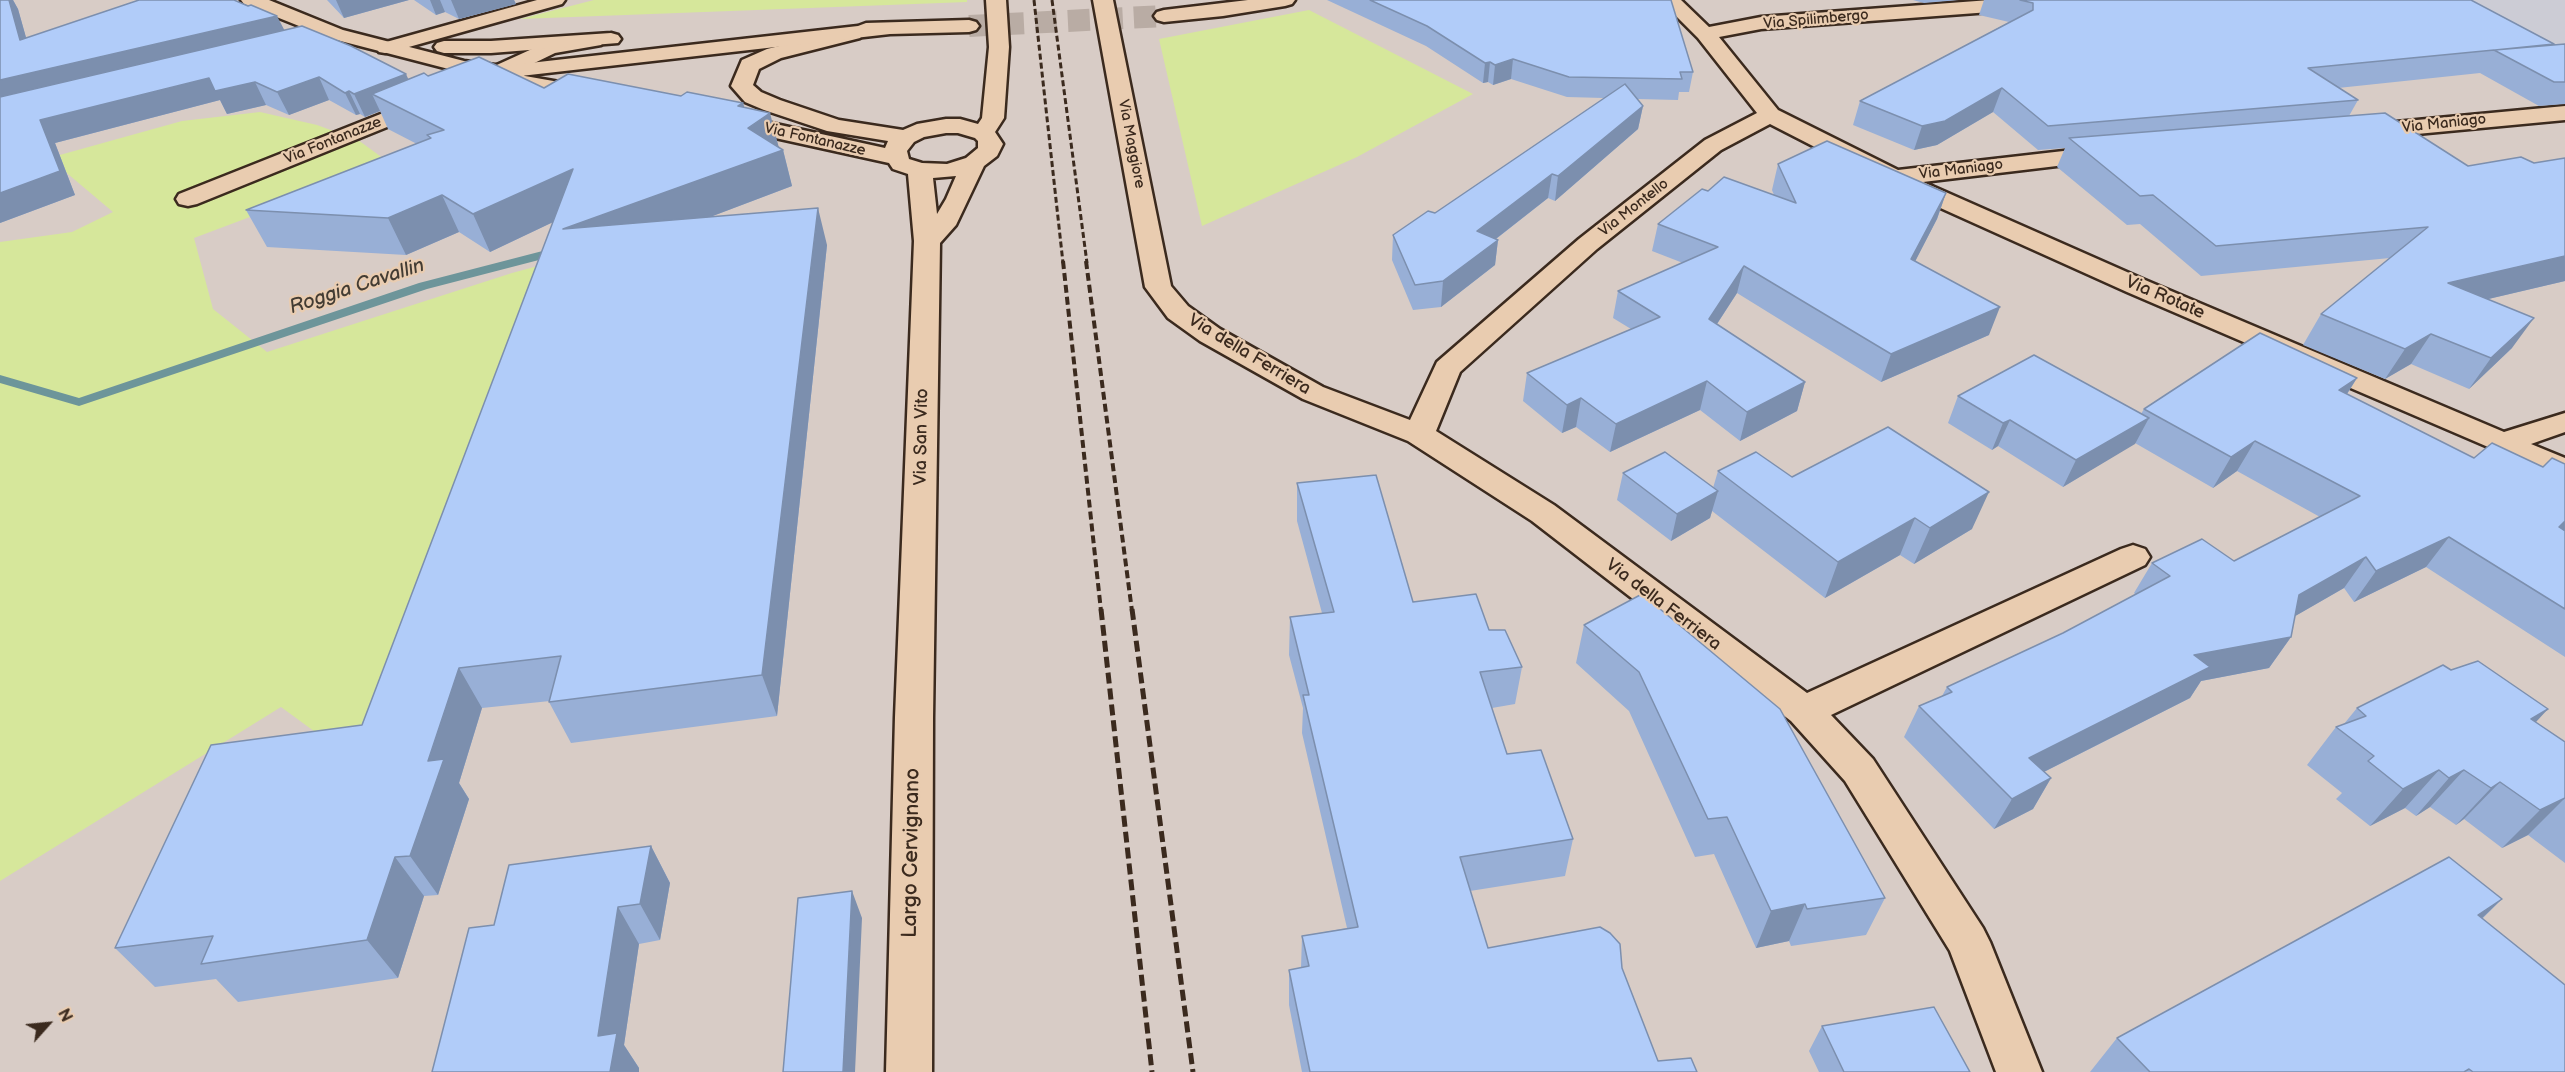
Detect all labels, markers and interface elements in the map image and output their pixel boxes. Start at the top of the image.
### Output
street label: Via Spilimbergo [1763,6,1869,34]
street label: Via Maggiore [1114,98,1148,190]
street label: Via Maniago [2401,111,2487,137]
street label: Via Fontanazze [282,113,384,169]
street label: Via Fontanazze [763,120,867,160]
street label: Via Maniago [1918,156,2004,184]
street label: Via Montello [1596,175,1672,241]
water label: Roggia Cavallin [286,254,428,320]
street label: Via Rotate [2122,272,2208,324]
street label: Via della Ferriera [1184,310,1314,400]
street label: Via San Vito [910,388,934,486]
street label: Via della Ferriera [1601,554,1725,656]
street label: Largo Cervignano [898,768,926,938]
north arrow [18,994,78,1054]
text: N [53,1006,76,1025]

